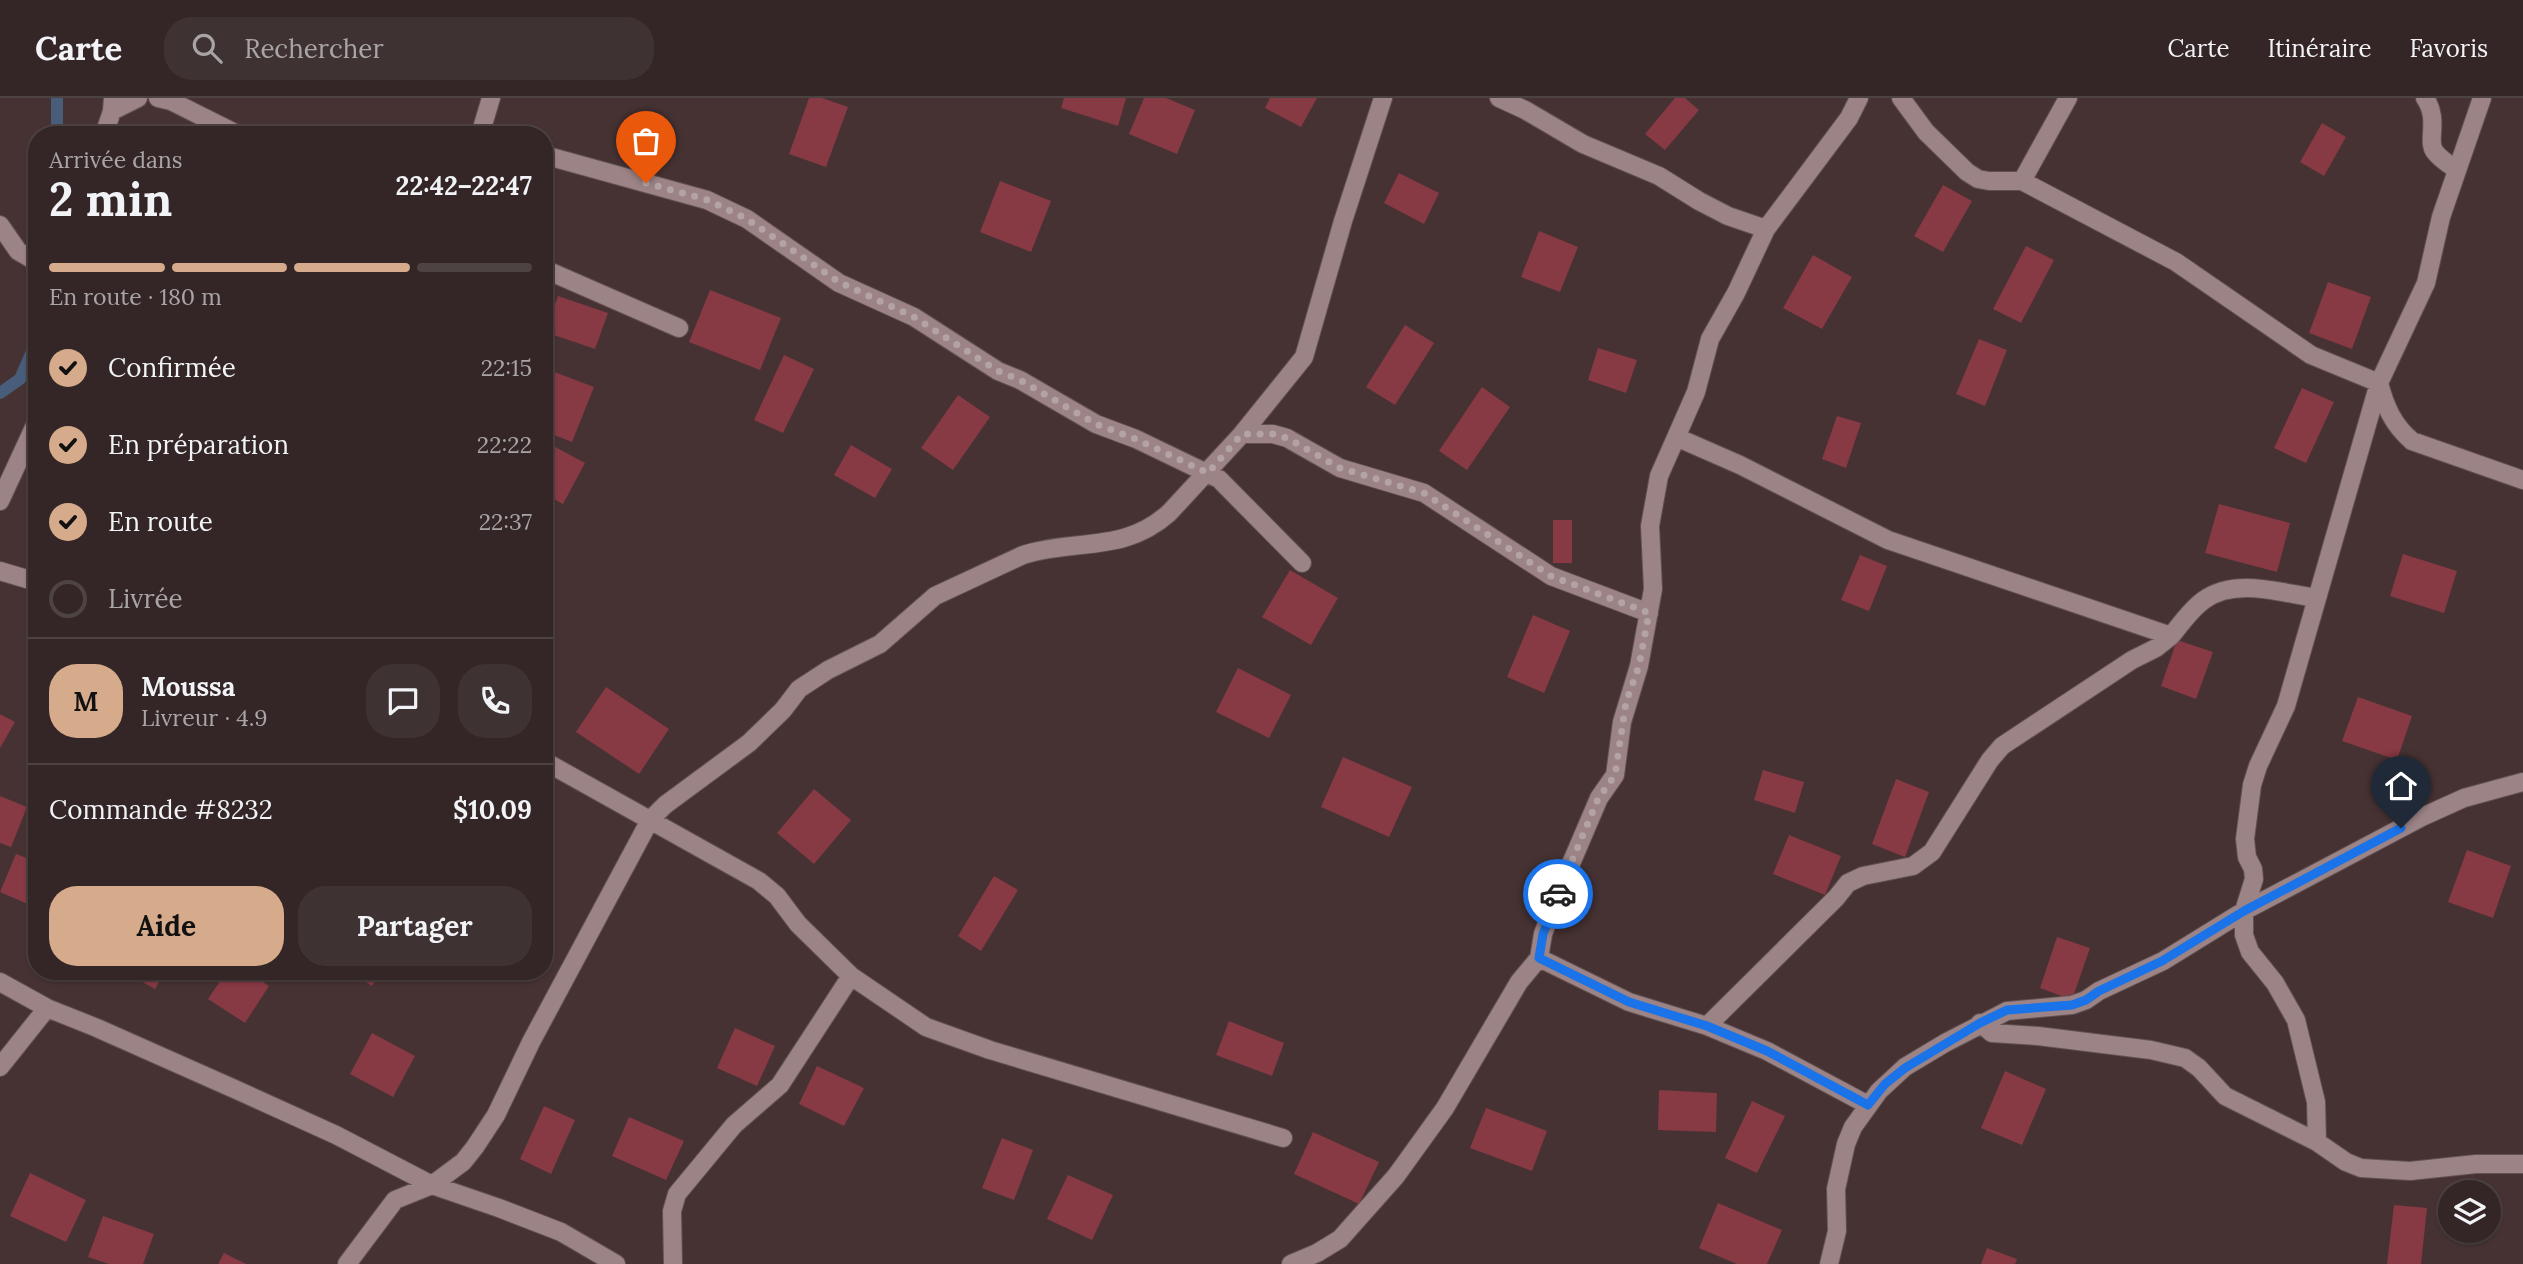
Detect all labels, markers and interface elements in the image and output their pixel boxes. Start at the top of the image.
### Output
search box [164,17,654,80]
text: Carte [35,27,122,69]
icon: search [188,29,226,67]
text: Rechercher [244,32,384,65]
text: Carte [2168,33,2230,64]
text: Itinéraire [2268,33,2371,64]
text: Favoris [2409,33,2488,64]
pin [616,111,676,183]
icon: bag [627,122,665,160]
text: Arrivée dans [49,145,182,174]
text: 22:42–22:47 [396,169,532,202]
text: 2 min [49,170,172,229]
text: En route · 180 m [49,282,222,311]
icon: check [49,349,87,387]
text: Confirmée [108,351,236,384]
text: 22:15 [481,353,532,382]
icon: check [49,426,87,464]
text: En préparation [108,428,289,461]
text: 22:22 [477,430,532,459]
icon: check [49,503,87,541]
text: En route [108,505,213,538]
text: 22:37 [479,507,532,536]
text: Livrée [108,582,183,615]
button: chat [366,664,440,738]
button: phone [458,664,532,738]
text: Moussa [141,670,235,703]
text: M [73,685,99,718]
text: Livreur · 4.9 [141,703,268,732]
pin [2371,756,2431,828]
icon: home [2382,767,2420,805]
text: Commande #8232 [49,793,273,826]
text: $10.09 [453,793,532,826]
courier [1523,859,1593,929]
icon: car [1539,875,1577,913]
button: Aide [49,886,284,966]
button: Partager [298,886,532,966]
map controls [2438,1180,2501,1243]
button: layers [2438,1180,2501,1243]

